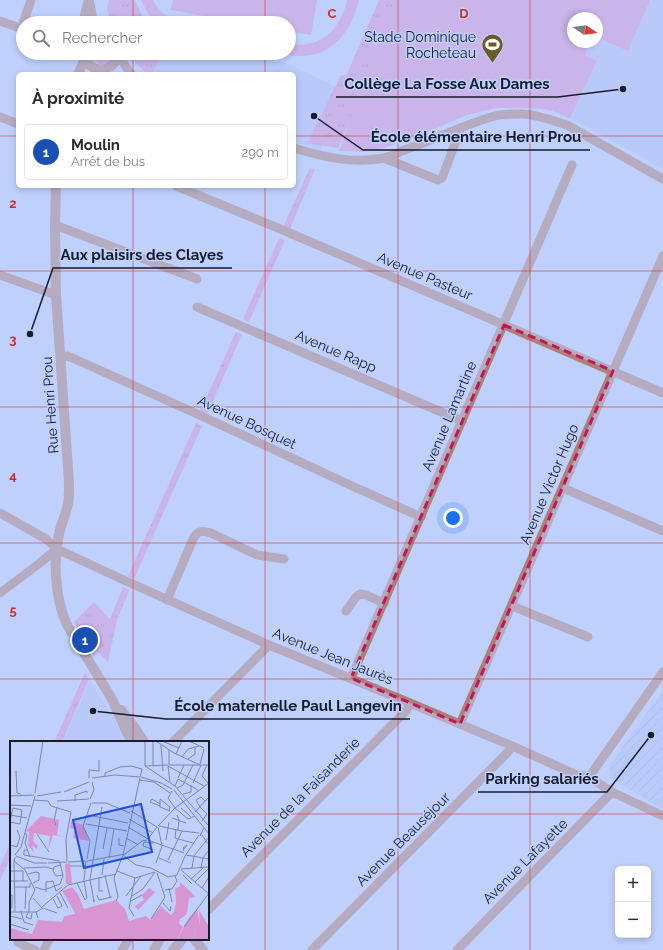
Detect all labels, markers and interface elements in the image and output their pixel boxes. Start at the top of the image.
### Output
text: C [328,6,337,21]
text: D [459,6,469,21]
north arrow [567,12,603,48]
search box [16,16,296,60]
icon: search [30,27,52,49]
text: Rechercher [62,29,142,47]
place label: Stade Dominique Rocheteau [364,29,476,61]
sports icon: Stade Dominique Rocheteau [479,32,505,65]
callout: Collège La Fosse Aux Dames [336,70,558,97]
text: Collège La Fosse Aux Dames [344,75,550,93]
text: À proximité [32,88,124,108]
callout: École élémentaire Henri Prou [363,123,590,150]
text: École élémentaire Henri Prou [371,128,581,146]
text: Moulin [71,136,120,154]
text: 1 [43,145,49,160]
text: 290 m [241,145,279,160]
text: Arrêt de bus [71,154,145,169]
text: 2 [9,196,17,211]
callout: Aux plaisirs des Clayes [53,241,232,268]
text: Aux plaisirs des Clayes [61,246,223,264]
street label: Avenue Pasteur [375,249,475,303]
street label: Avenue Rapp [293,327,379,375]
text: 3 [9,332,17,347]
street label: Rue Henri Prou [39,356,61,454]
street label: Avenue Lamartine [419,359,479,473]
street label: Avenue Bosquet [195,392,299,452]
street label: Avenue Victor Hugo [516,421,582,547]
text: 4 [9,468,17,483]
your location [443,508,463,528]
text: 5 [9,603,17,618]
pin: 1 [72,625,98,655]
street label: Avenue Jean Jaurès [270,625,396,688]
callout: École maternelle Paul Langevin [166,692,410,719]
text: École maternelle Paul Langevin [174,697,402,715]
street label: Avenue de la Faisanderie [237,734,363,860]
inset map [10,741,209,940]
callout: Parking salariés [478,765,607,792]
text: Parking salariés [485,770,599,788]
street label: Avenue Beauséjour [353,789,453,889]
street label: Avenue Lafayette [479,815,571,907]
map controls [615,866,651,938]
button: + [615,866,651,902]
button: − [615,902,651,938]

